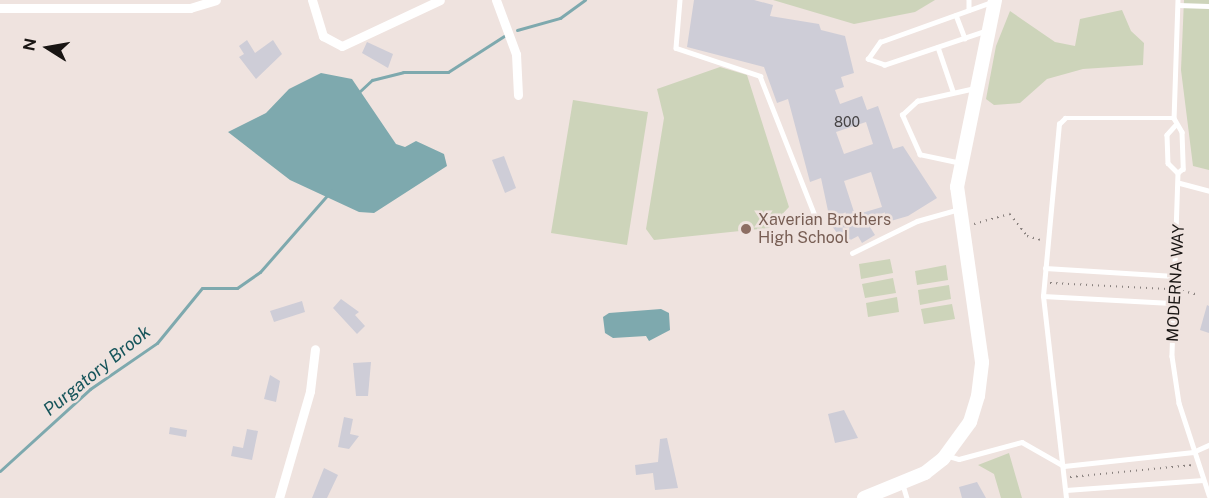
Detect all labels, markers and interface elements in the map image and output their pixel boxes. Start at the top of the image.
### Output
north arrow [18,18,78,78]
text: N [19,37,40,52]
house number: 800 [834,114,860,130]
place label: Xaverian Brothers High School [758,210,891,248]
marker: Xaverian Brothers High School [739,222,753,236]
street label: MODERNA WAY [1163,223,1189,343]
water label: Purgatory Brook [39,321,155,421]

